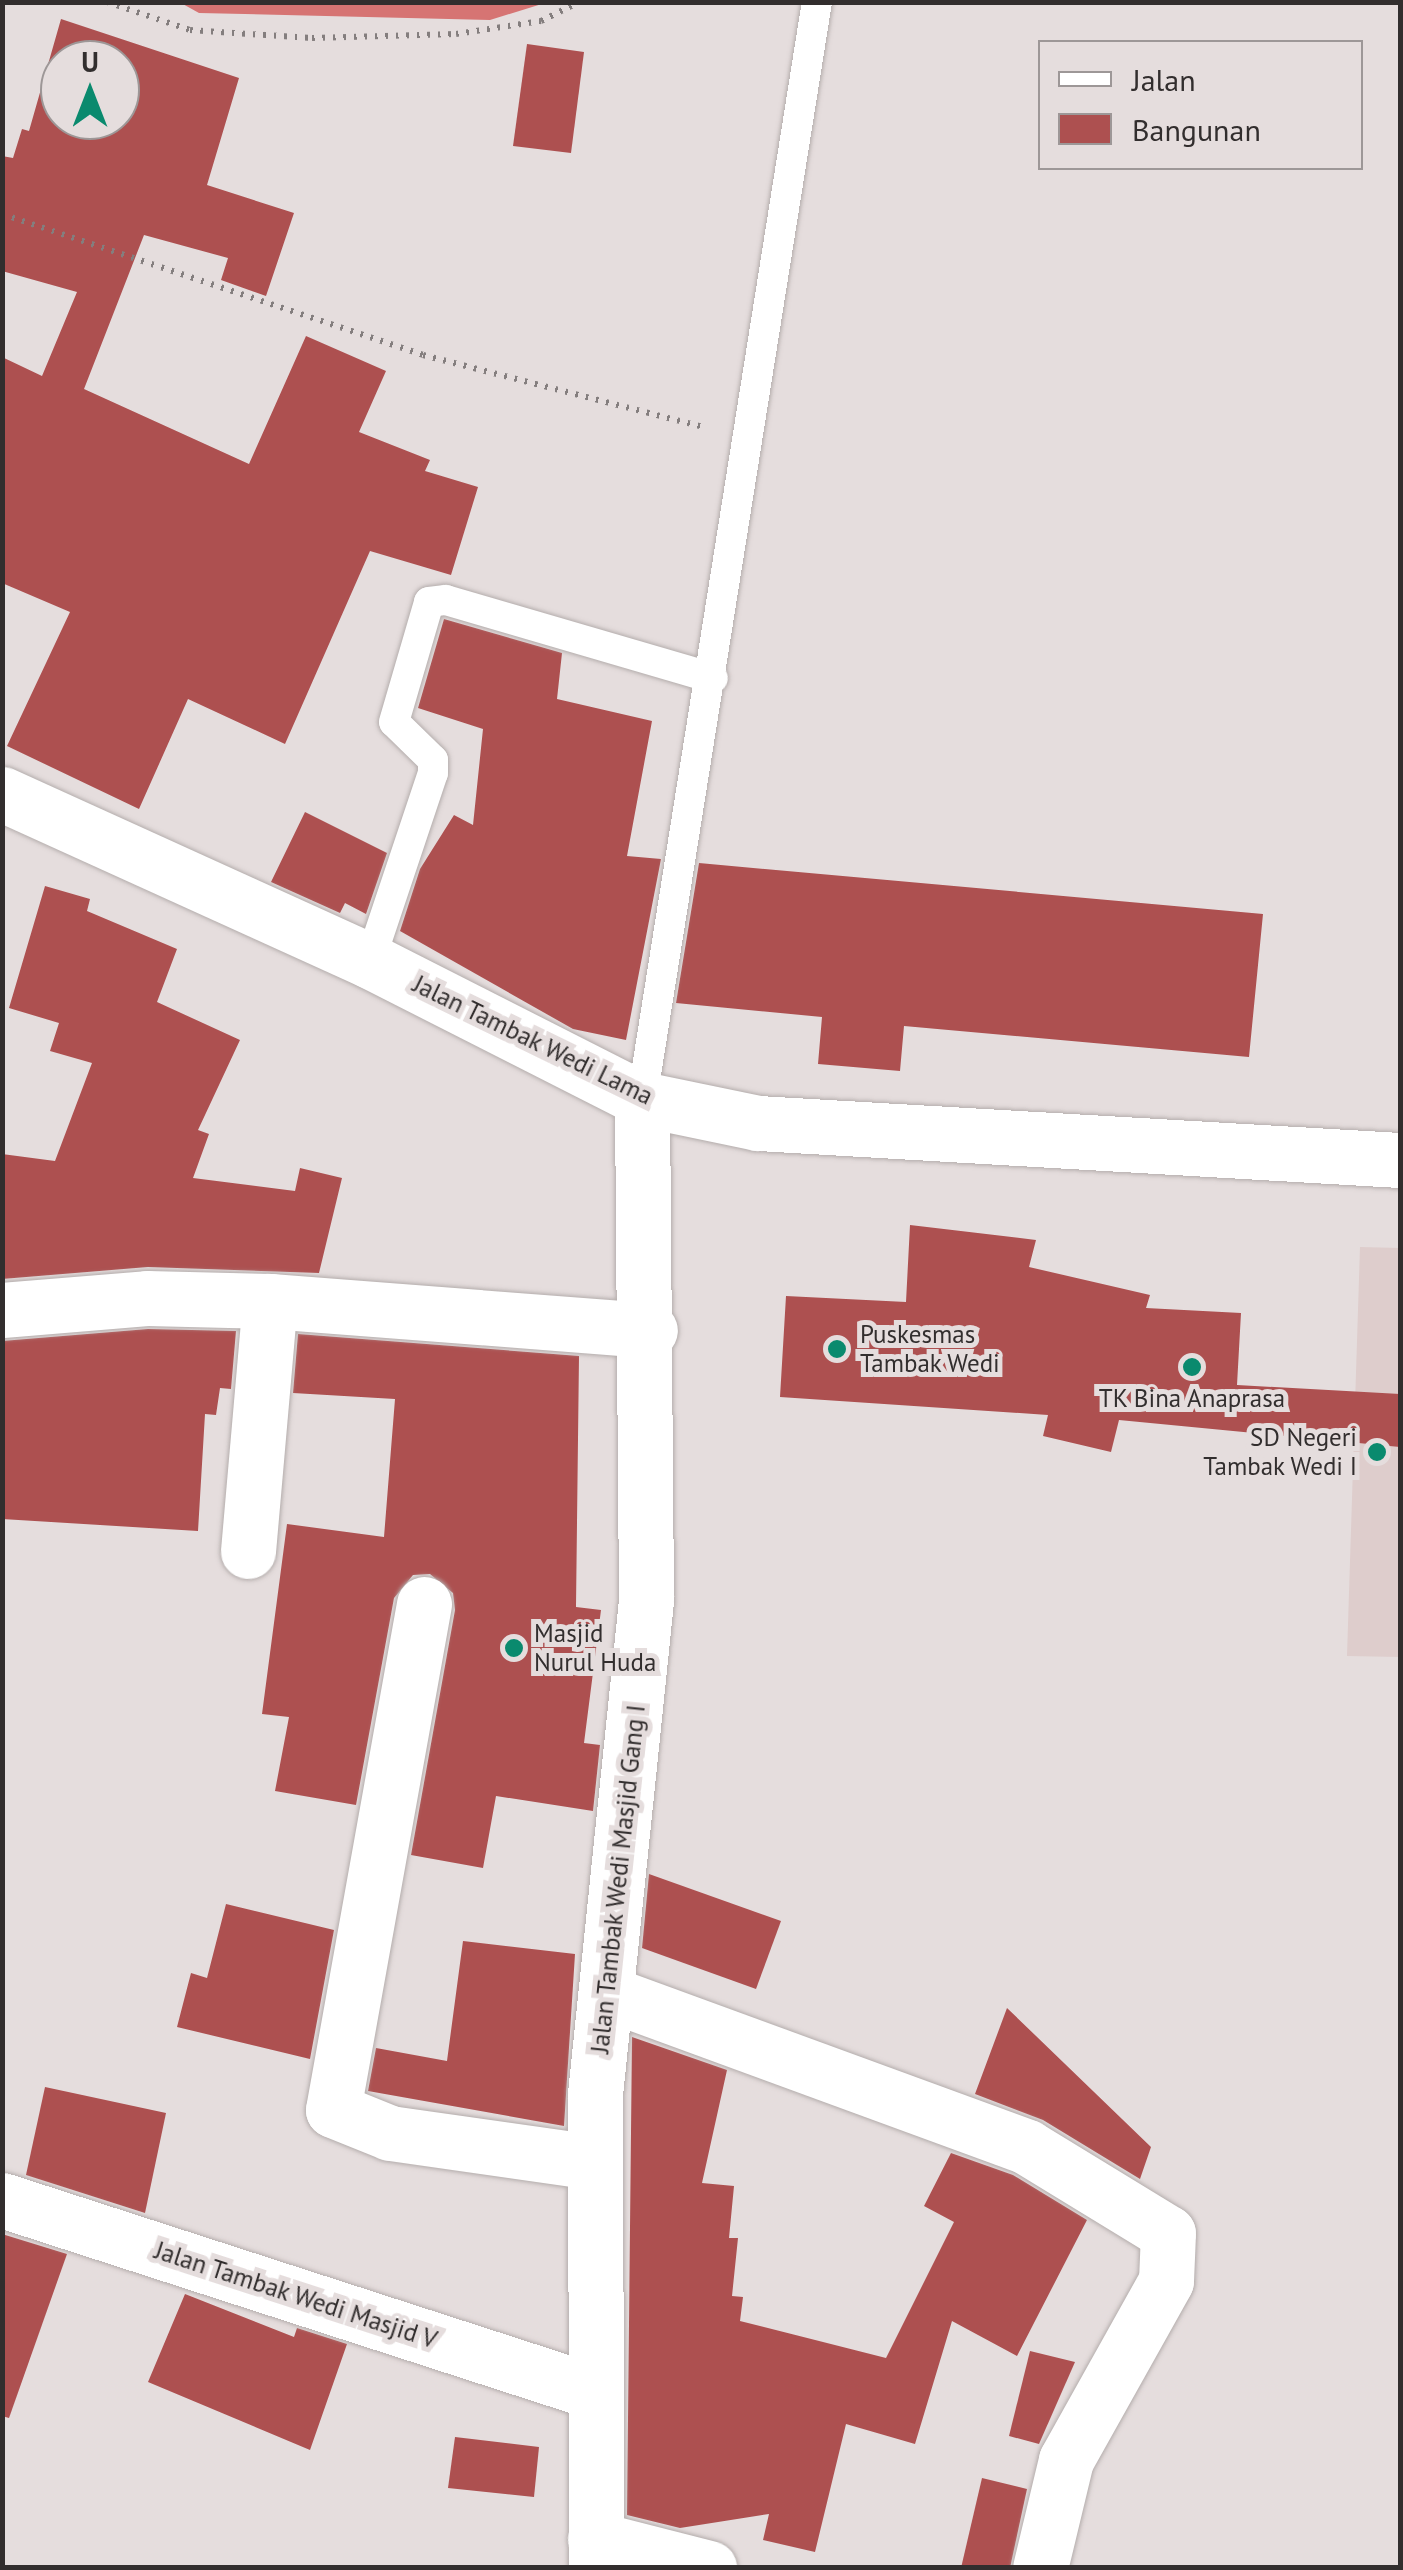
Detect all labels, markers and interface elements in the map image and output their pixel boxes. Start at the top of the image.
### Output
north arrow [40,40,140,140]
legend [1038,40,1363,170]
text: U [81,43,99,80]
text: Jalan [1132,60,1196,99]
text: Bangunan [1132,110,1261,149]
street label: Jalan Tambak Wedi Lama [407,968,659,1112]
place label: Puskesmas Tambak Wedi [860,1320,1001,1379]
marker: Puskesmas Tambak Wedi [824,1336,850,1362]
marker: TK Bina Anaprasa [1181,1356,1203,1378]
place label: TK Bina Anaprasa [1098,1383,1286,1413]
place label: SD Negeri Tambak Wedi I [1202,1423,1357,1482]
marker: SD Negeri Tambak Wedi I [1366,1441,1388,1463]
place label: Masjid Nurul Huda [534,1619,656,1678]
marker: Masjid Nurul Huda [503,1637,525,1659]
street label: Jalan Tambak Wedi Masjid Gang I [585,1702,651,2056]
street label: Jalan Tambak Wedi Masjid V [150,2235,442,2355]

